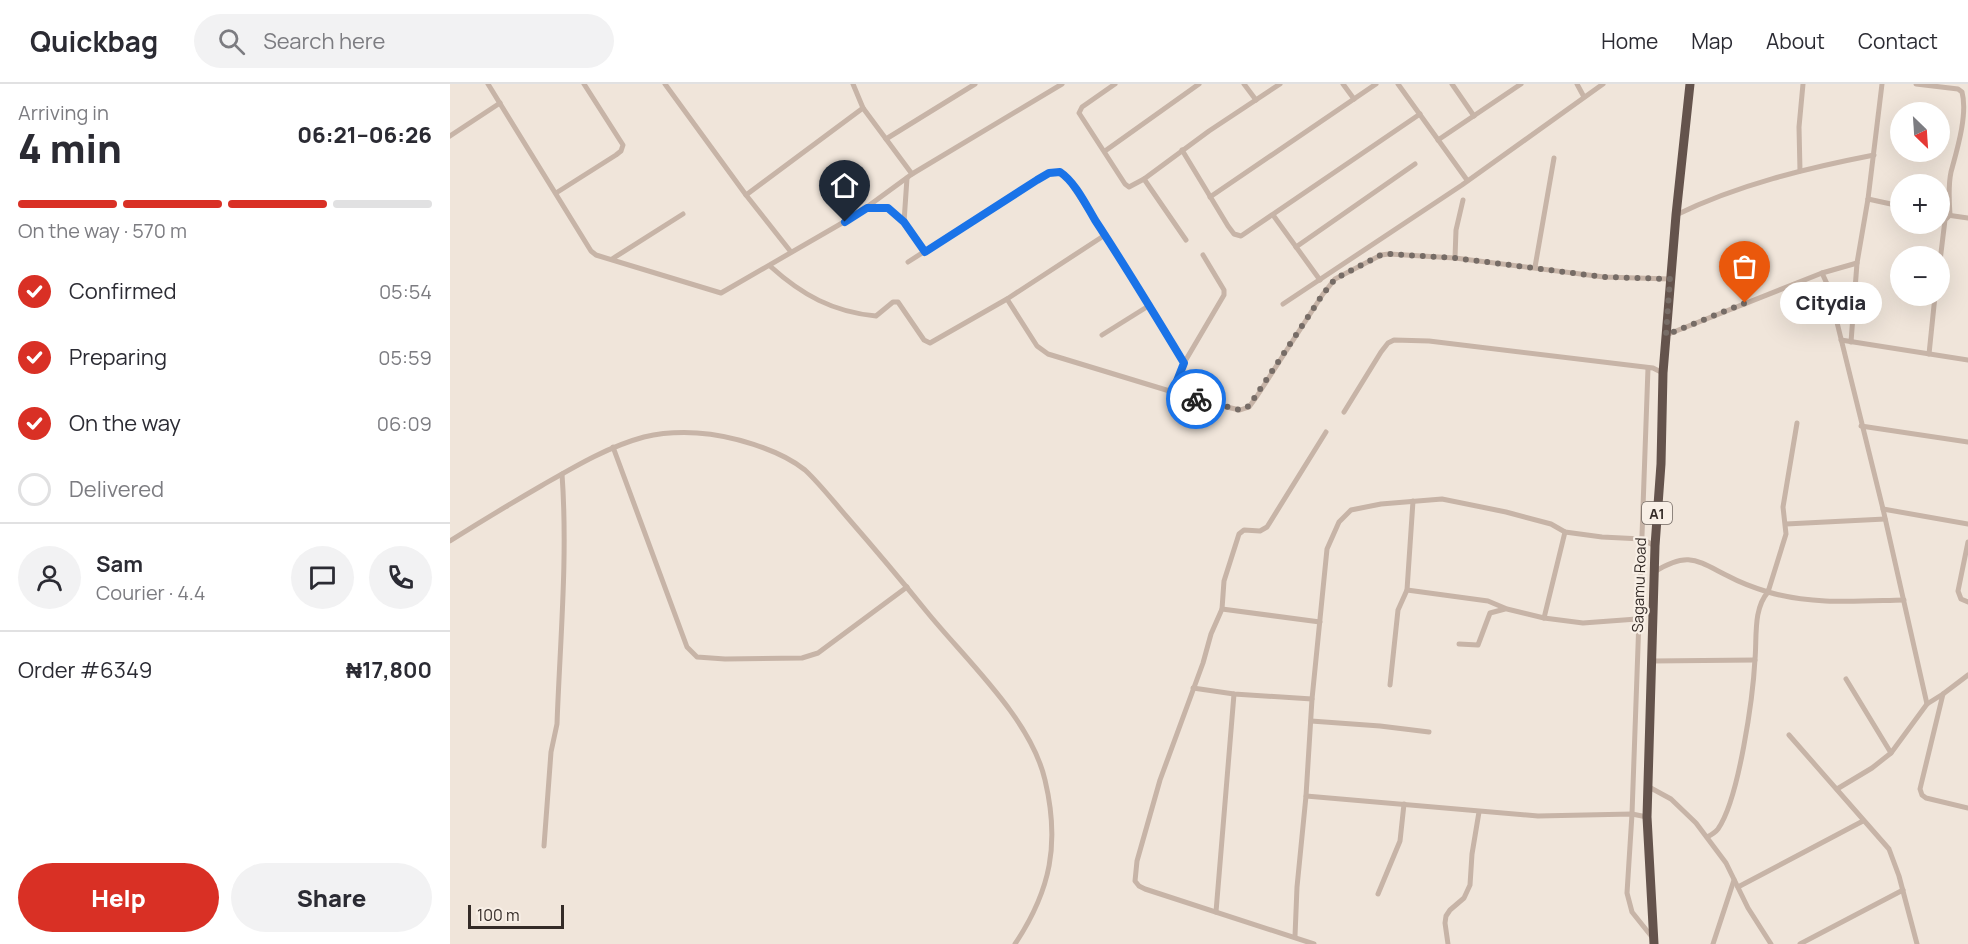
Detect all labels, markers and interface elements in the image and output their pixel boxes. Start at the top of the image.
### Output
search box [194,14,614,68]
text: Quickbag [30,22,158,60]
icon: search [215,25,248,58]
text: Search here [263,26,385,56]
text: Home [1601,27,1658,55]
text: Map [1691,27,1733,55]
text: About [1766,27,1825,55]
text: Contact [1858,27,1938,55]
text: Arriving in [18,99,109,126]
north arrow [1890,102,1950,162]
map controls [1890,102,1950,306]
text: 06:21–06:26 [297,120,432,150]
text: 4 min [18,121,122,175]
pin [819,160,870,222]
icon: home [828,169,861,202]
button: + [1890,174,1950,234]
text: On the way · 570 m [18,217,187,244]
pin [1719,241,1770,303]
button: − [1890,246,1950,306]
icon: bag [1728,250,1761,283]
icon: check [18,275,51,308]
text: Confirmed [69,276,177,306]
text: 05:54 [379,278,432,305]
callout: Citydia [1781,282,1883,324]
text: Citydia [1796,289,1866,316]
icon: check [18,341,51,374]
text: Preparing [69,342,167,372]
text: 05:59 [378,344,432,371]
courier [1166,369,1226,429]
icon: bike [1180,383,1213,416]
icon: check [18,407,51,440]
text: On the way [69,408,181,438]
text: 06:09 [377,410,432,437]
text: Delivered [69,474,164,504]
road number: A1 [1642,502,1672,524]
street label: Sagamu Road [1627,537,1651,633]
button: person [18,546,81,609]
button: chat [291,546,354,609]
button: phone [369,546,432,609]
text: Sam [96,549,143,579]
text: Courier · 4.4 [96,579,206,606]
text: Order #6349 [18,655,152,685]
text: ₦17,800 [346,655,432,685]
button: Help [18,863,219,932]
button: Share [231,863,432,932]
scale bar [468,902,564,930]
text: 100 m [477,904,520,926]

